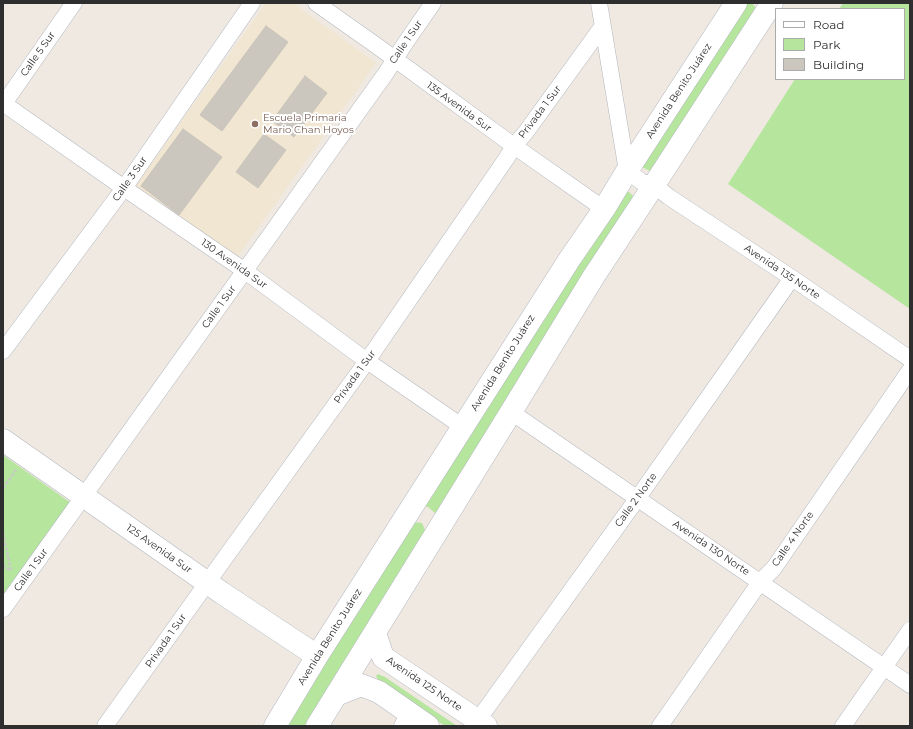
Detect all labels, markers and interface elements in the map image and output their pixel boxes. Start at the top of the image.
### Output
legend [775,8,905,80]
text: Road [813,17,844,32]
street label: Calle 1 Sur [387,18,425,66]
street label: Calle 5 Sur [18,29,58,79]
text: Park [813,37,840,52]
street label: Avenida Benito Juárez [644,41,714,141]
text: Building [813,57,864,72]
street label: 135 Avenida Sur [424,79,494,135]
street label: Privada 1 Sur [516,83,564,141]
place label: Escuela Primaria Mario Chan Hoyos [263,112,354,136]
marker: Escuela Primaria Mario Chan Hoyos [250,119,260,129]
street label: Calle 3 Sur [110,154,150,204]
street label: 130 Avenida Sur [198,237,270,291]
street label: Avenida 135 Norte [742,242,822,302]
street label: Calle 1 Sur [199,283,239,331]
street label: Avenida Benito Juárez [468,313,538,413]
street label: Privada 1 Sur [332,348,378,406]
street label: Calle 2 Norte [612,471,660,529]
street label: Calle 4 Norte [770,509,816,569]
street label: Avenida 130 Norte [670,518,752,578]
street label: 125 Avenida Sur [124,522,194,576]
street label: Calle 1 Sur [11,546,51,594]
street label: Avenida Benito Juárez [295,587,365,687]
street label: Privada 1 Sur [143,612,189,670]
street label: Avenida 125 Norte [384,654,464,714]

